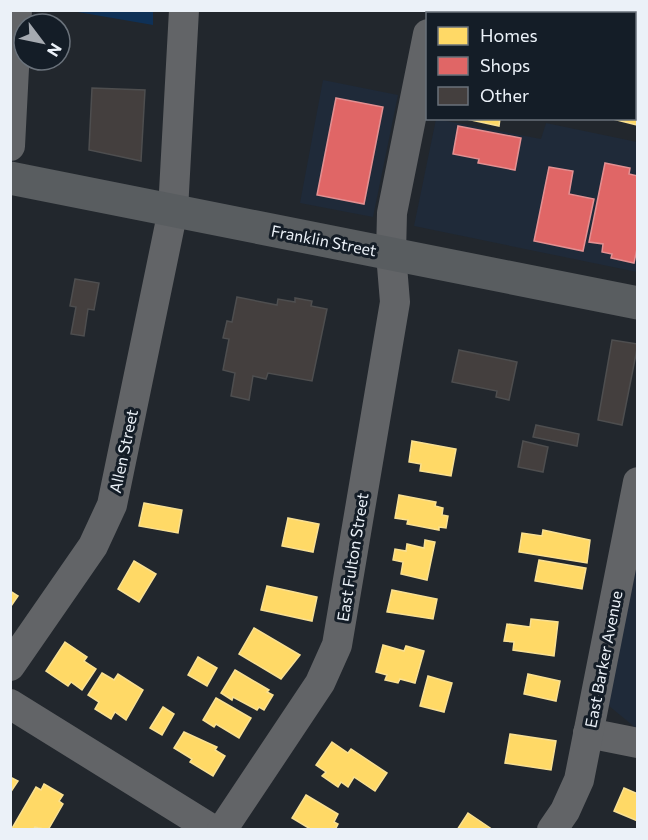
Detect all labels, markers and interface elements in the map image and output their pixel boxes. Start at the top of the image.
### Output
north arrow [12,12,72,72]
legend [426,12,636,120]
text: Homes [480,24,538,46]
text: N [44,40,66,60]
text: Shops [480,54,530,76]
text: Other [480,84,529,106]
street label: Franklin Street [270,220,379,260]
street label: Allen Street [105,407,141,495]
street label: East Fulton Street [332,491,372,623]
street label: East Barker Avenue [580,589,626,729]

